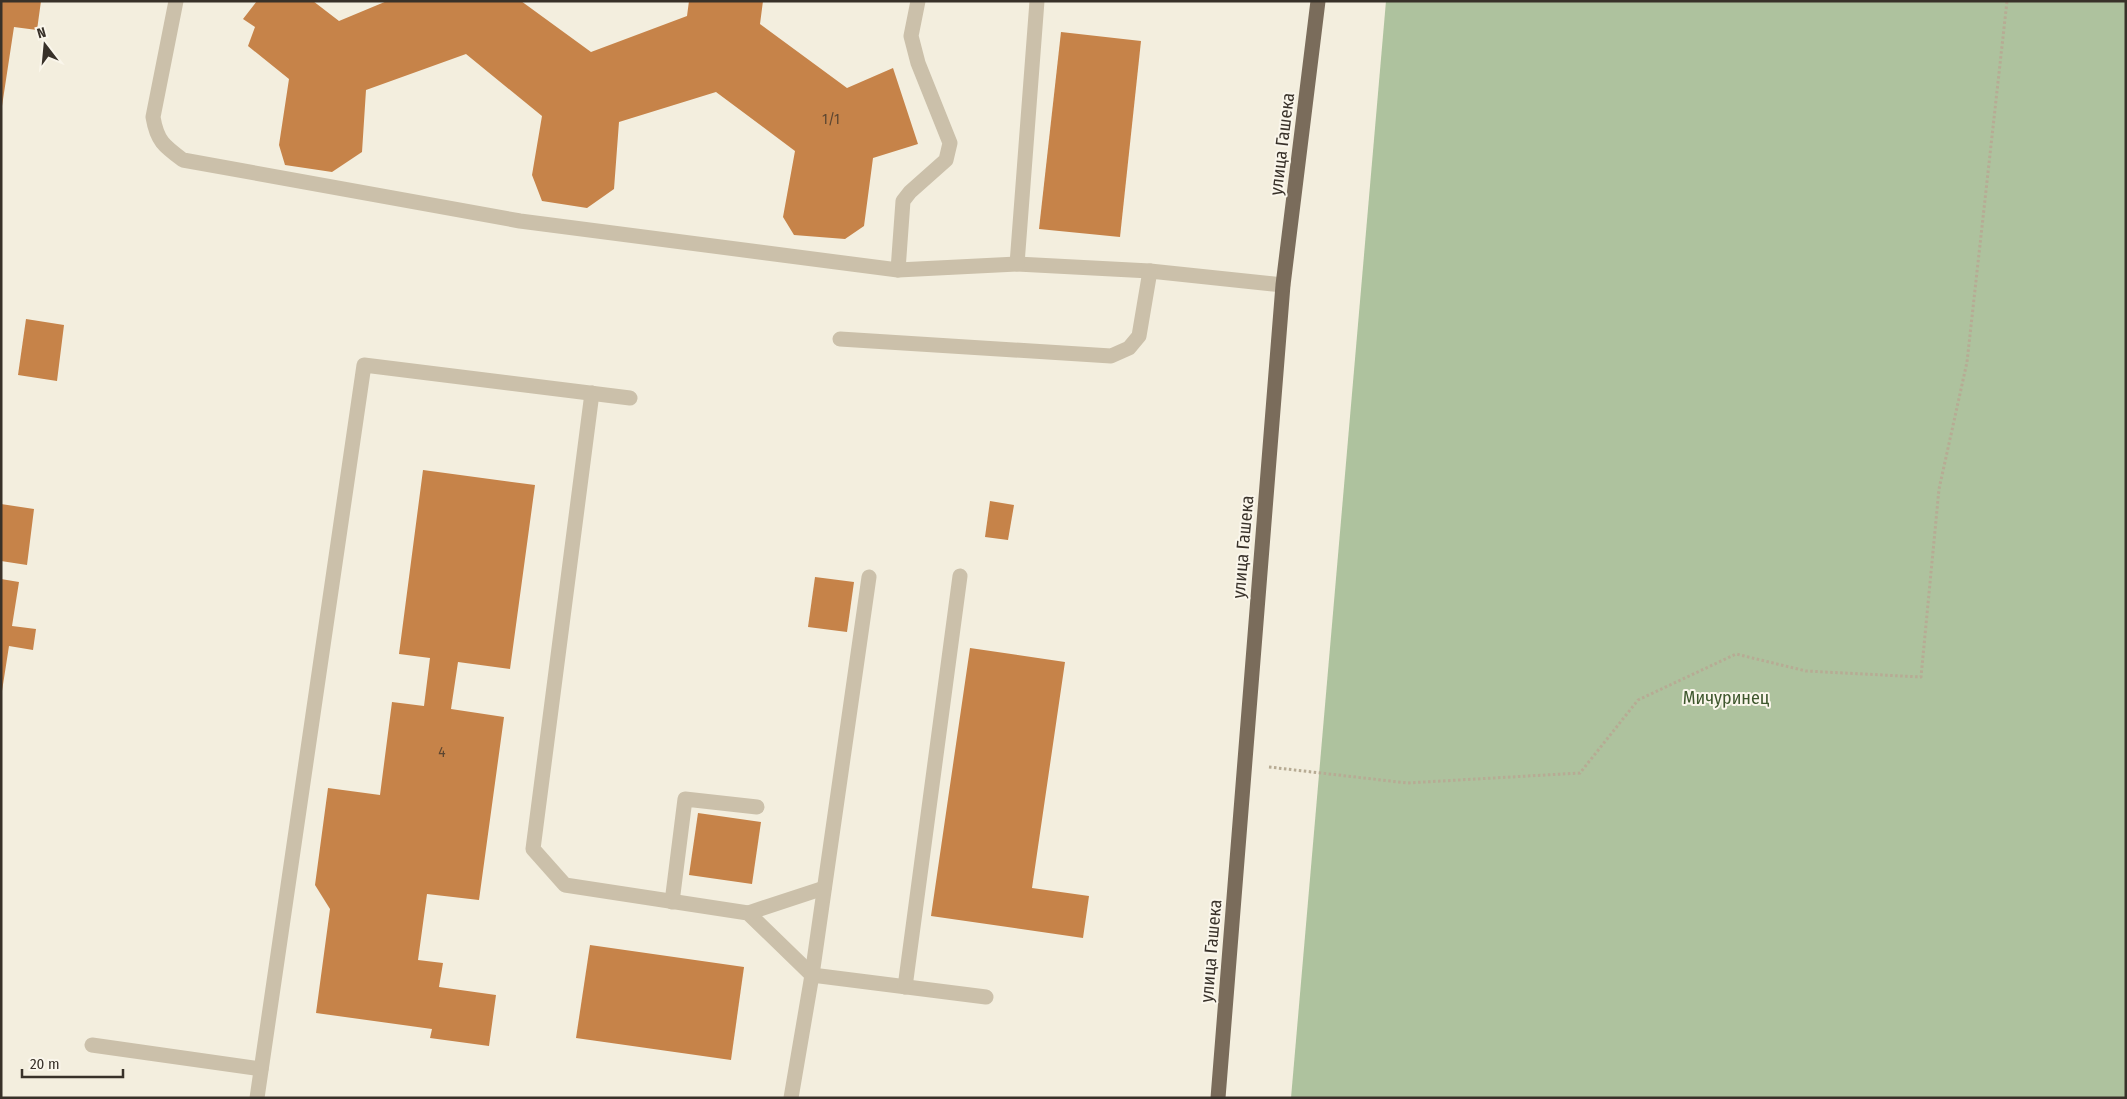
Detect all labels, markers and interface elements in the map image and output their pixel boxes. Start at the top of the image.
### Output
north arrow [20,20,70,70]
text: N [35,24,48,42]
street label: улица Гашека [1265,91,1299,197]
house number: 1/1 [822,110,840,128]
street label: улица Гашека [1228,494,1258,599]
park label: Мичуринец [1683,687,1770,709]
house number: 4 [438,743,446,761]
street label: улица Гашека [1196,898,1226,1003]
scale bar [22,1046,124,1078]
text: 20 m [30,1055,60,1073]

